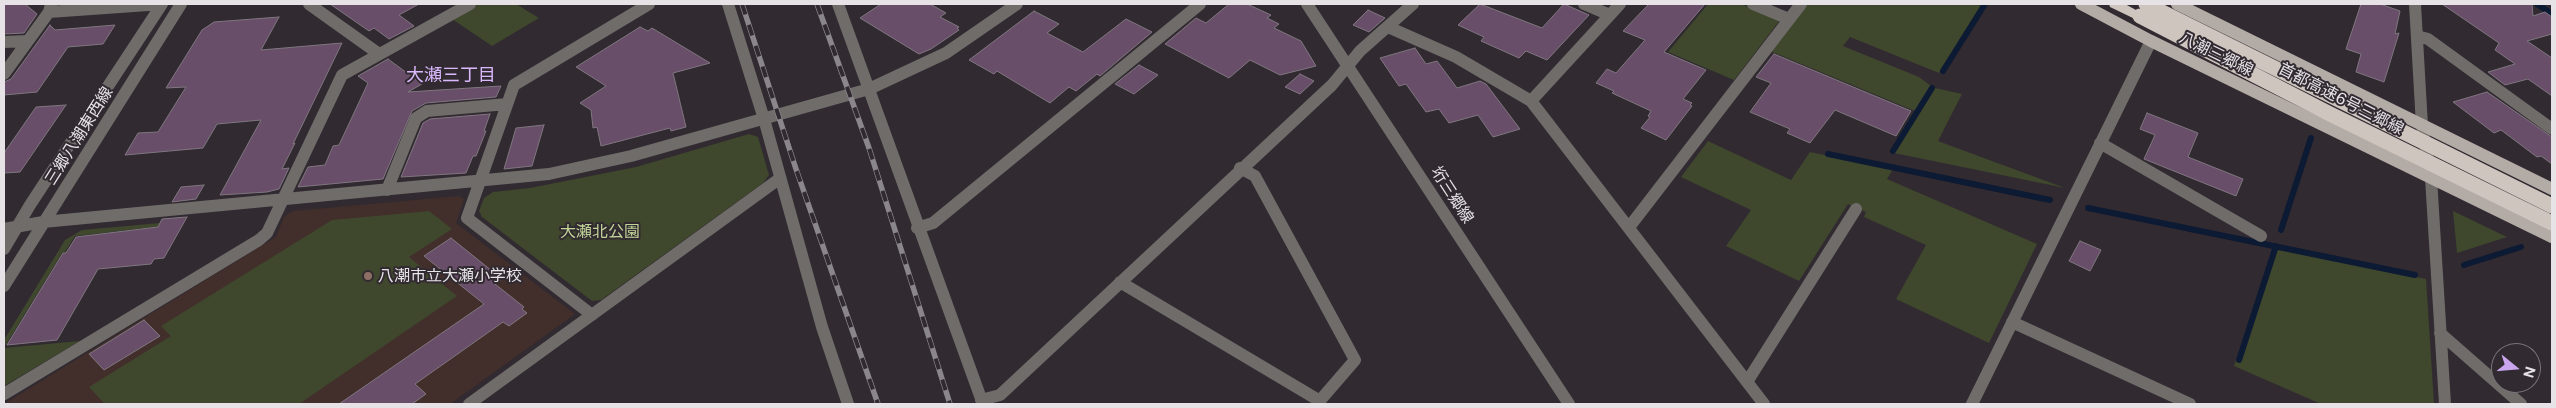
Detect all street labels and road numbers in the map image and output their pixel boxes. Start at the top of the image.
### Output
street label: 八潮三郷線 [2176,28,2256,80]
street label: 首都高速6号三郷線 [2275,59,2407,139]
street label: 三郷八潮東西線 [41,83,117,189]
street label: 垳三郷線 [1427,163,1477,227]

